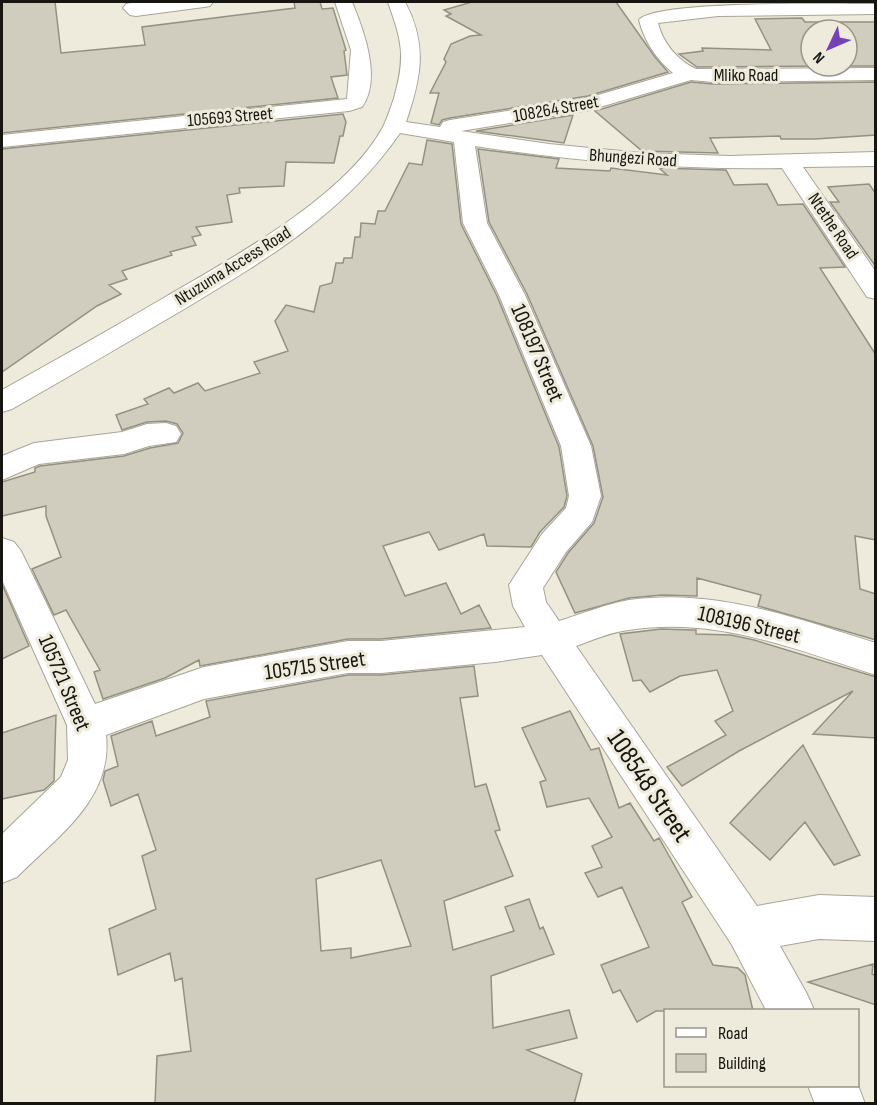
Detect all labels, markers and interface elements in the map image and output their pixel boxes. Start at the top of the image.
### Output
north arrow [799,18,859,78]
text: N [809,48,829,67]
street label: Mliko Road [714,65,778,86]
street label: 108264 Street [512,91,601,127]
street label: 105693 Street [186,103,274,131]
street label: Bhungezi Road [588,144,678,172]
street label: Ntethe Road [803,189,863,263]
street label: Ntuzuma Access Road [171,222,295,310]
street label: 108197 Street [504,300,570,406]
street label: 108196 Street [695,600,803,650]
street label: 105721 Street [32,631,96,735]
street label: 105715 Street [263,646,367,686]
street label: 108548 Street [600,724,698,848]
legend [664,1009,859,1087]
text: Road [718,1023,748,1044]
text: Building [718,1053,766,1074]

